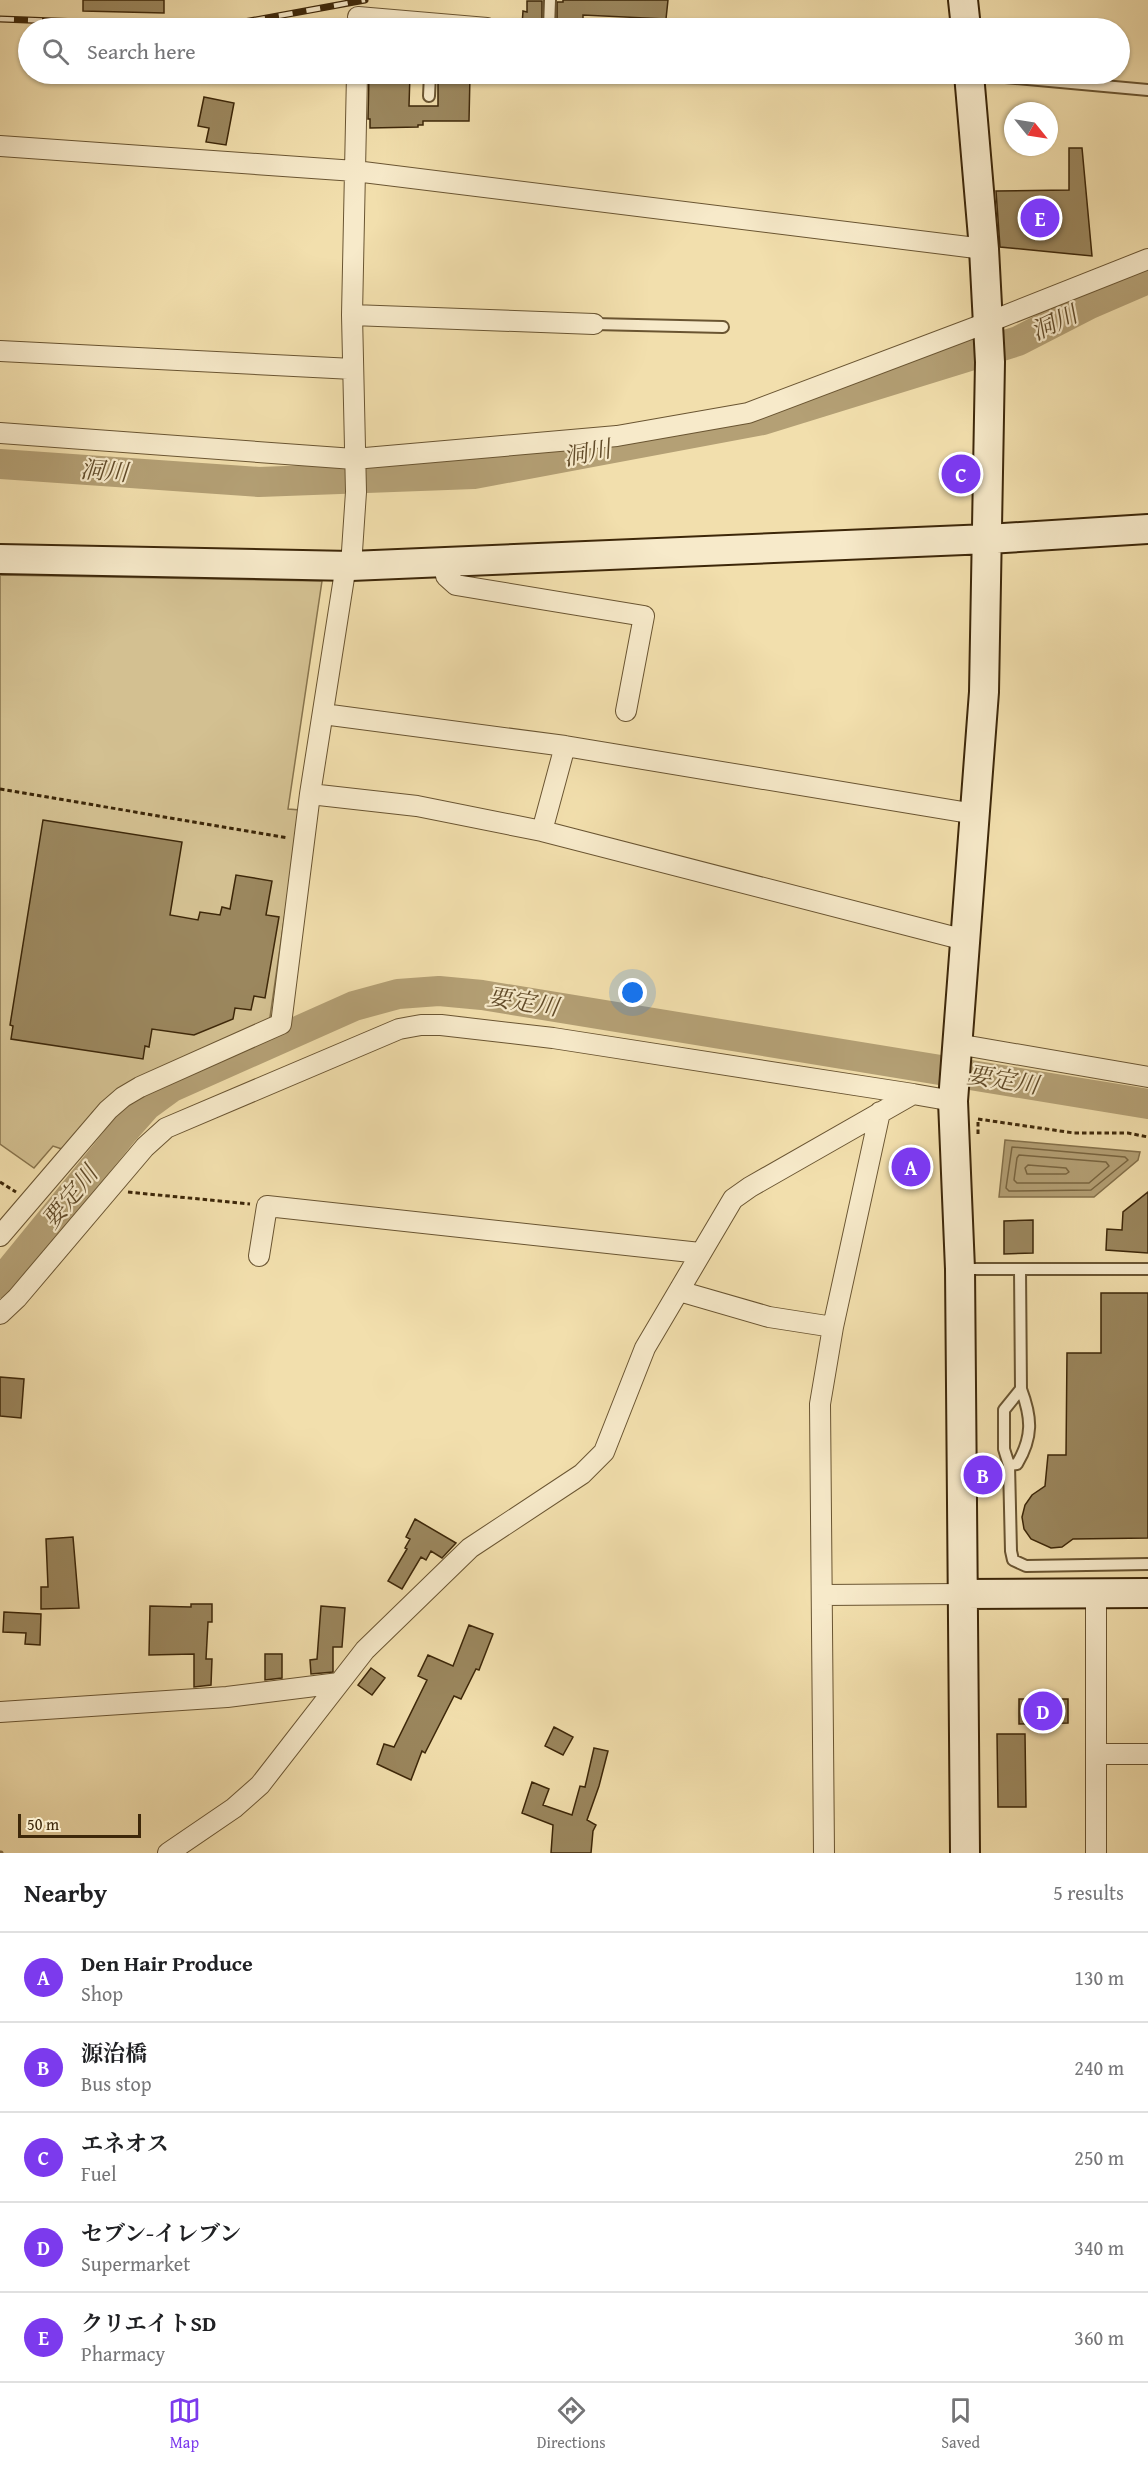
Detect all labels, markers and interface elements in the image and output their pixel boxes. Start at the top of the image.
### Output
search box [18,18,1130,84]
icon: search [39,35,72,68]
text: Search here [87,35,196,67]
north arrow [1004,102,1058,156]
pin: E [1020,196,1060,240]
water label: 洞川 [1025,295,1086,349]
water label: 洞川 [560,430,617,474]
water label: 洞川 [79,451,132,490]
pin: C [942,452,980,496]
your location [618,978,647,1007]
water label: 要定川 [485,979,564,1025]
water label: 要定川 [965,1057,1044,1103]
pin: A [892,1144,930,1190]
water label: 要定川 [33,1155,108,1236]
pin: B [964,1452,1002,1498]
pin: D [1024,1688,1062,1734]
scale bar [18,1811,141,1838]
text: 50 m [27,1812,59,1836]
text: Nearby [24,1873,107,1912]
text: 5 results [1053,1878,1124,1907]
text: Den Hair Produce [81,1947,253,1979]
text: A [37,1963,50,1992]
text: 130 m [1074,1963,1124,1992]
text: Shop [81,1979,123,2008]
text: 源治橋 [81,2037,147,2069]
text: B [37,2053,50,2082]
text: 240 m [1074,2053,1124,2082]
text: Bus stop [81,2069,152,2098]
text: エネオス [81,2127,169,2159]
text: C [38,2143,49,2172]
text: 250 m [1074,2143,1124,2172]
text: Fuel [81,2159,117,2188]
text: セブン-イレブン [81,2217,241,2249]
text: D [37,2233,50,2262]
text: 340 m [1074,2233,1124,2262]
text: Supermarket [81,2249,190,2278]
text: クリエイトSD [81,2307,216,2339]
text: E [38,2323,49,2352]
text: 360 m [1074,2323,1124,2352]
text: Pharmacy [81,2339,165,2368]
tab: Map [168,2394,201,2454]
tab: Directions [537,2394,606,2454]
tab: Saved [941,2394,980,2454]

